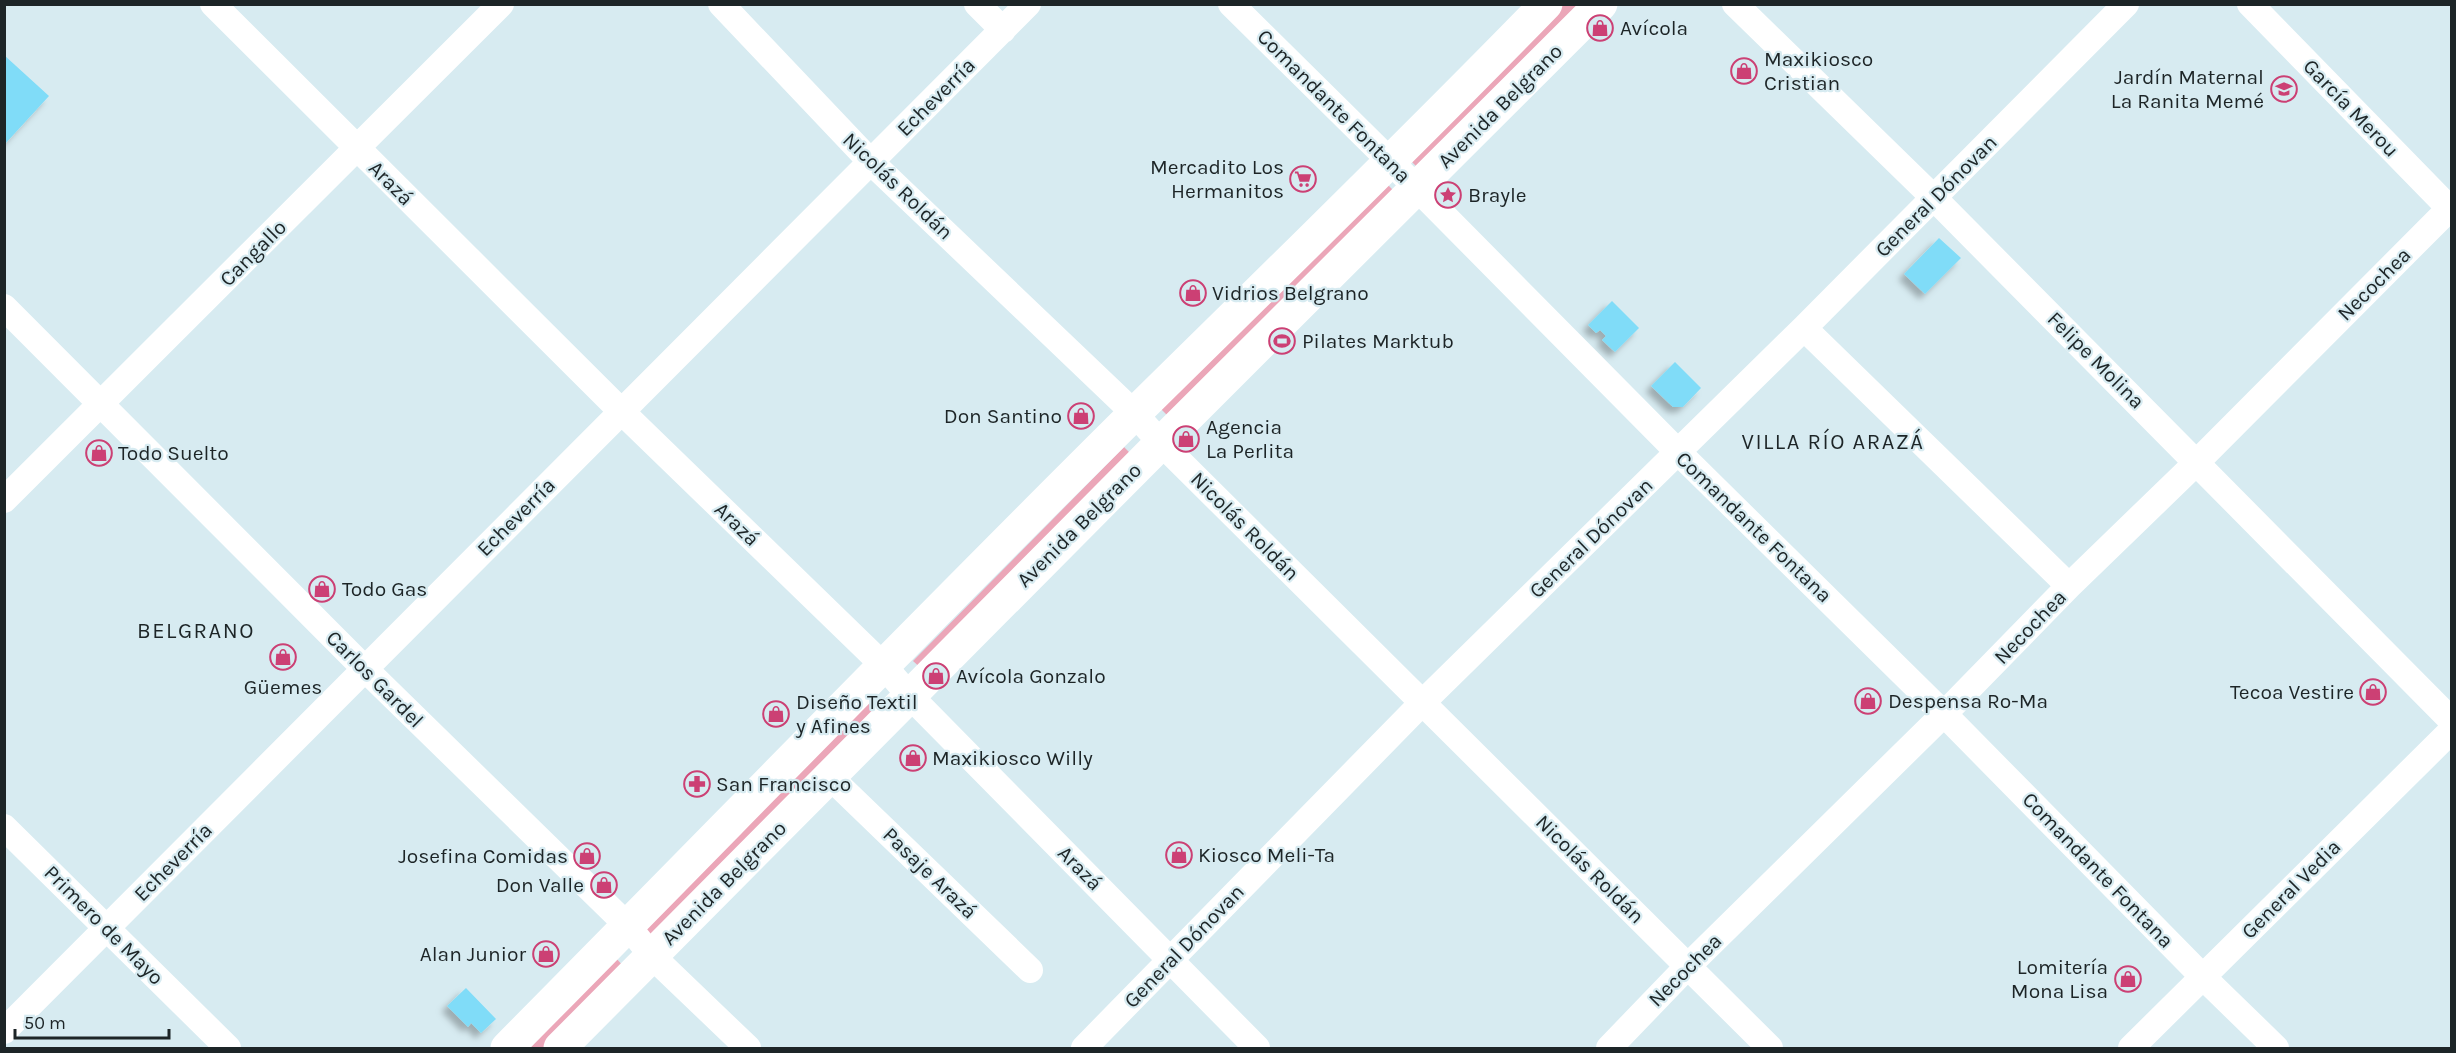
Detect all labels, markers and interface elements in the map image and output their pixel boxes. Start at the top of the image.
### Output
shop icon: Avícola [1585,13,1615,43]
place label: Avícola [1620,16,1688,40]
street label: Comandante Fontana [1252,24,1416,188]
street label: Avenida Belgrano [1433,39,1567,173]
place label: Maxikiosco Cristian [1764,47,1873,95]
street label: Echeverría [892,53,980,141]
street label: García Merou [2298,54,2404,162]
shop icon: Maxikiosco Cristian [1729,56,1759,86]
place label: Jardín Maternal La Ranita Memé [2111,65,2264,113]
school or university icon: Jardín Maternal La Ranita Memé [2269,74,2299,104]
street label: Nicolás Roldán [838,128,958,244]
street label: General Dónovan [1870,130,2002,262]
place label: Mercadito Los Hermanitos [1150,155,1284,203]
street label: Arazá [364,156,418,210]
supermarket icon: Mercadito Los Hermanitos [1288,164,1318,194]
place icon: Brayle [1433,180,1463,210]
place label: Brayle [1468,183,1527,207]
street label: Cangallo [215,215,291,291]
street label: Necochea [2333,243,2415,325]
shop icon: Vidrios Belgrano [1178,278,1208,308]
place label: Vidrios Belgrano [1212,281,1369,305]
street label: Felipe Molina [2043,307,2149,413]
sports icon: Pilates Marktub [1267,326,1297,356]
place label: Pilates Marktub [1302,329,1454,353]
shop icon: Don Santino [1066,401,1096,431]
place label: Don Santino [944,404,1062,428]
place label: Agencia La Perlita [1206,415,1294,463]
shop icon: Agencia La Perlita [1171,424,1201,454]
district label: VILLA RÍO ARAZÁ [1742,428,1924,455]
shop icon: Todo Suelto [84,438,114,468]
place label: Todo Suelto [118,441,229,465]
street label: Comandante Fontana [1671,447,1837,607]
street label: Avenida Belgrano [1012,458,1146,592]
street label: Nicolás Roldán [1186,467,1304,585]
street label: Echeverría [472,473,560,561]
street label: General Dónovan [1524,473,1658,603]
street label: Arazá [710,497,764,551]
shop icon: Todo Gas [307,574,337,604]
place label: Todo Gas [342,577,427,601]
street label: Necochea [1989,585,2071,669]
district label: BELGRANO [137,618,255,644]
street label: Carlos Gardel [322,626,428,732]
shop icon: Güemes [268,642,298,672]
shop icon: Avícola Gonzalo [921,661,951,691]
place label: Avícola Gonzalo [956,664,1106,688]
place label: Güemes [244,675,322,699]
shop icon: Tecoa Vestire [2358,677,2388,707]
place label: Tecoa Vestire [2230,680,2354,704]
shop icon: Despensa Ro-Ma [1853,686,1883,716]
place label: Despensa Ro-Ma [1888,689,2048,713]
place label: Diseño Textil y Afines [795,690,918,738]
shop icon: Diseño Textil y Afines [761,699,791,729]
shop icon: Maxikiosco Willy [898,743,928,773]
place label: Maxikiosco Willy [932,746,1093,770]
pharmacy icon: San Francisco [682,769,712,799]
place label: San Francisco [716,772,851,796]
street label: Comandante Fontana [2018,787,2178,953]
street label: Nicolás Roldán [1531,810,1649,928]
street label: Avenida Belgrano [657,816,791,950]
street label: Echeverría [129,818,217,906]
street label: Pasaje Arazá [878,822,982,924]
street label: General Vedia [2237,835,2345,943]
shop icon: Kiosco Meli-Ta [1164,840,1194,870]
shop icon: Josefina Comidas [572,841,602,871]
street label: Arazá [1053,841,1107,895]
place label: Kiosco Meli-Ta [1198,843,1335,867]
place label: Josefina Comidas [398,844,568,868]
street label: Primero de Mayo [39,860,169,990]
shop icon: Don Valle [589,870,619,900]
place label: Don Valle [496,873,584,897]
street label: General Dónovan [1119,879,1249,1013]
street label: Necochea [1644,929,1726,1011]
shop icon: Alan Junior [531,939,561,969]
place label: Alan Junior [420,942,526,966]
place label: Lomitería Mona Lisa [2011,955,2108,1003]
shop icon: Lomitería Mona Lisa [2113,964,2143,994]
scale bar [15,1002,170,1040]
text: 50 m [24,1012,66,1034]

